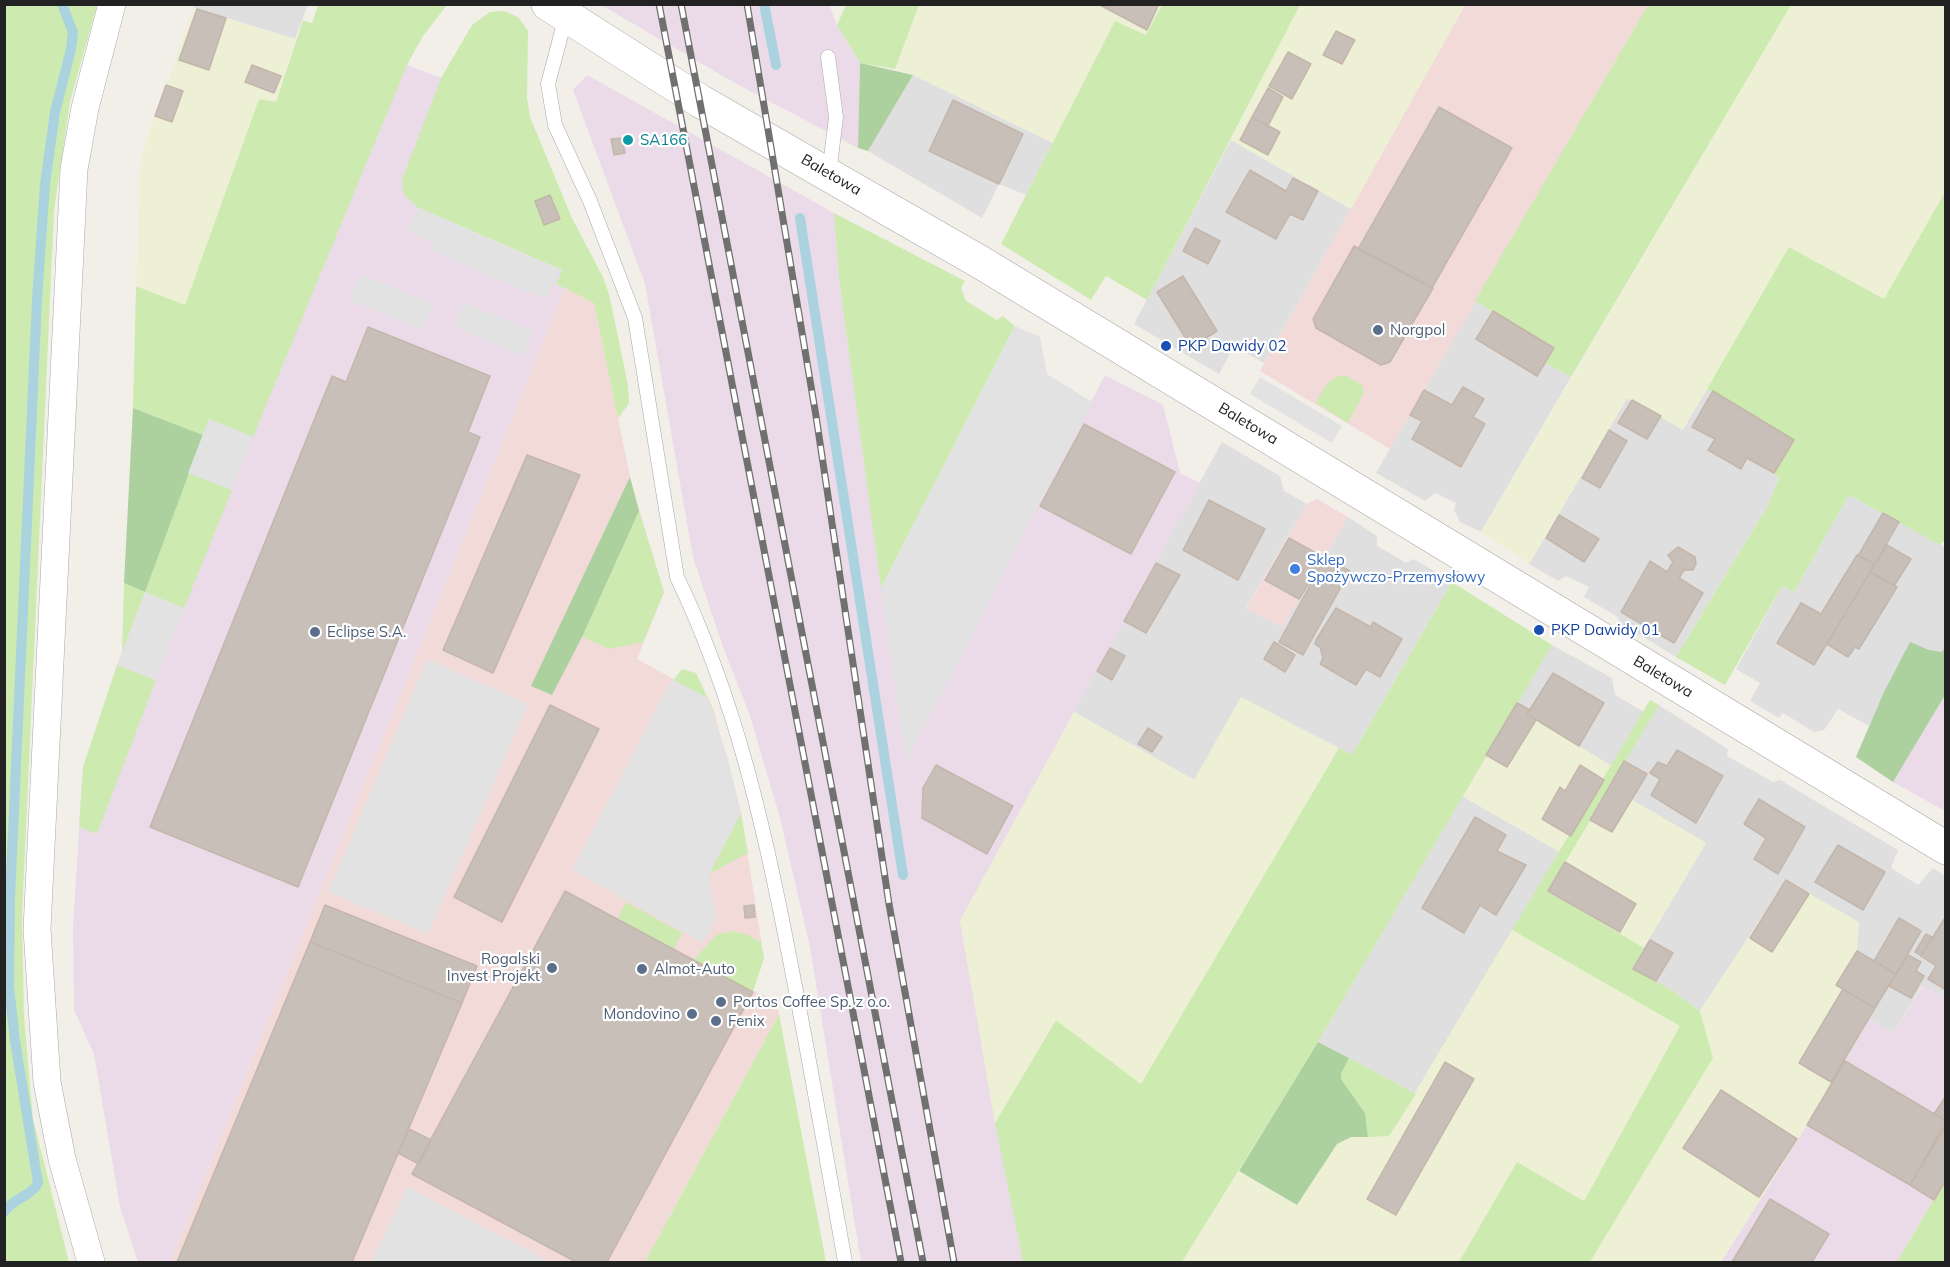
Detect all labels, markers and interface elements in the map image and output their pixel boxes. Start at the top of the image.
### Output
place label: SA166 [640,131,687,149]
marker: SA166 [621,133,635,147]
street label: Baletowa [798,151,864,199]
place label: Norgpol [1390,321,1445,339]
marker: Norgpol [1371,323,1385,337]
place label: PKP Dawidy 02 [1178,337,1287,355]
marker: PKP Dawidy 02 [1159,339,1173,353]
street label: Baletowa [1215,399,1281,449]
place label: Sklep Spożywczo-Przemysłowy [1307,551,1485,586]
marker: Sklep Spożywczo-Przemysłowy [1288,562,1302,576]
place label: PKP Dawidy 01 [1551,621,1660,639]
place label: Eclipse S.A. [327,623,406,641]
marker: PKP Dawidy 01 [1532,623,1546,637]
marker: Eclipse S.A. [308,625,322,639]
street label: Baletowa [1630,652,1696,702]
place label: Rogalski Invest Projekt [447,950,540,985]
place label: Almot-Auto [654,960,735,978]
marker: Rogalski Invest Projekt [545,961,559,975]
marker: Almot-Auto [635,962,649,976]
place label: Portos Coffee Sp. z o.o. [733,993,890,1011]
marker: Portos Coffee Sp. z o.o. [714,995,728,1009]
place label: Mondovino [603,1005,680,1023]
marker: Mondovino [685,1007,699,1021]
place label: Fenix [728,1012,765,1030]
marker: Fenix [709,1014,723,1028]

